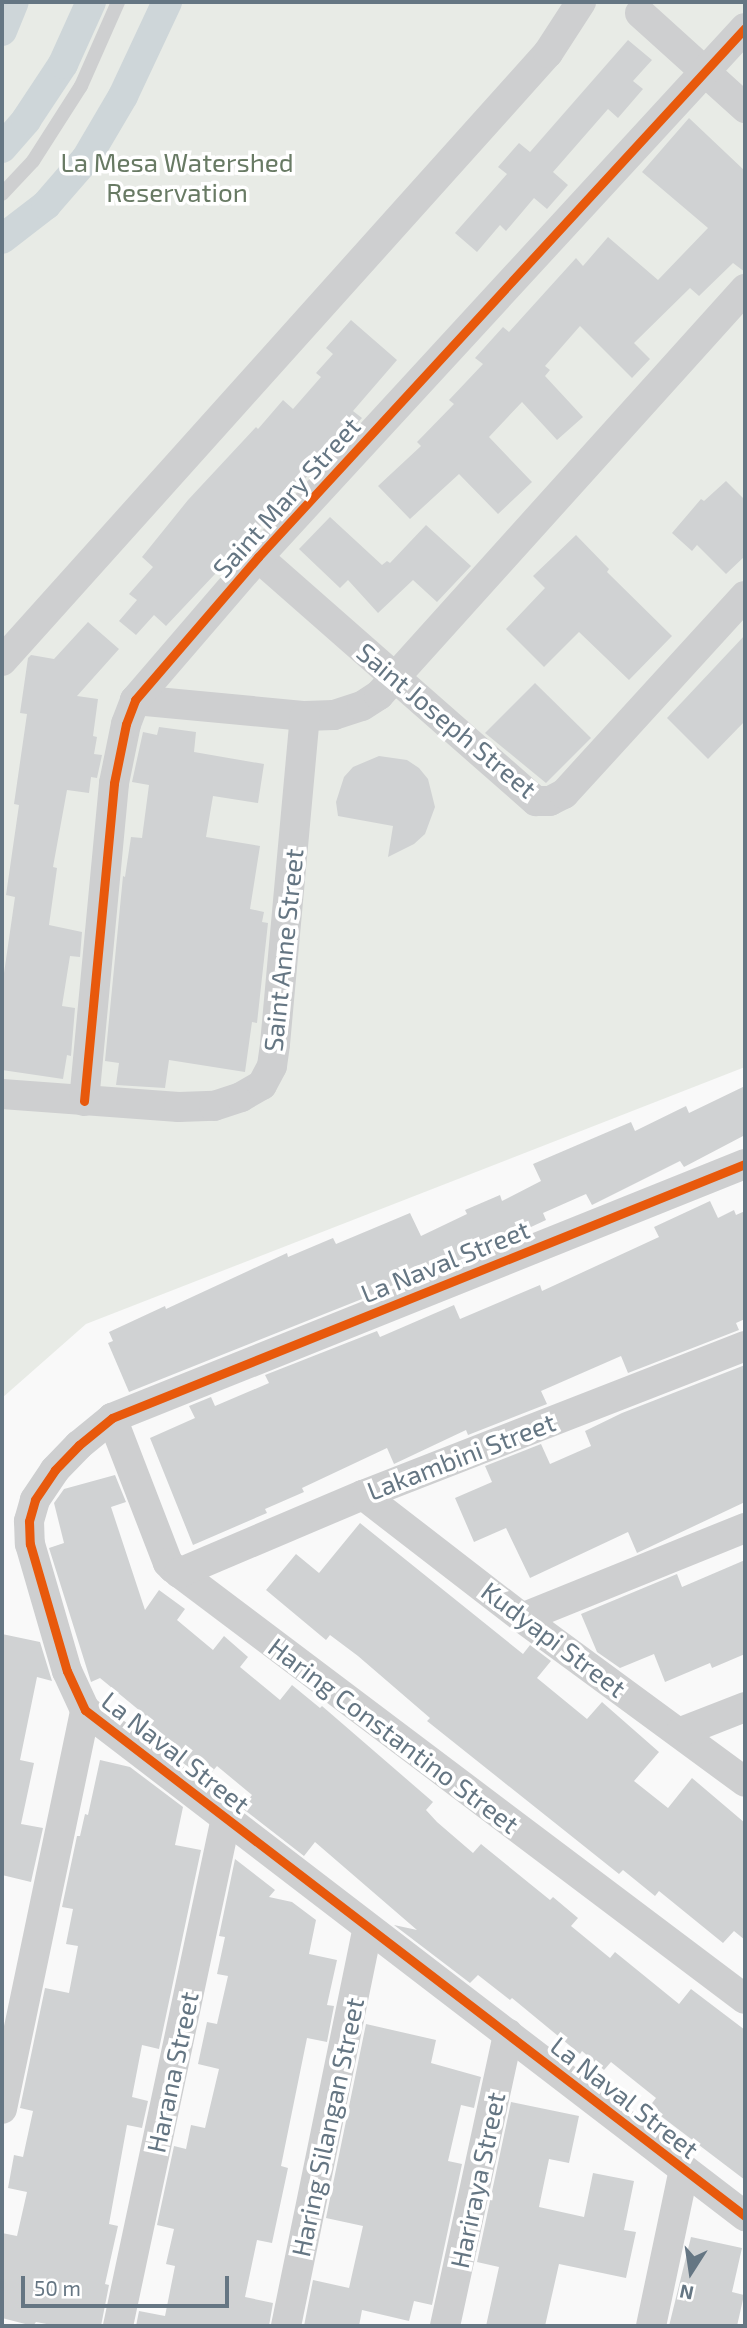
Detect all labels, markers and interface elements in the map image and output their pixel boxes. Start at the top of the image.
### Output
park label: La Mesa Watershed Reservation [60,146,294,208]
street label: Saint Mary Street [206,410,366,584]
street label: Saint Joseph Street [351,636,543,804]
street label: Saint Anne Street [257,847,309,1053]
street label: La Naval Street [356,1213,534,1309]
street label: Lakambini Street [363,1406,559,1506]
street label: Kudyapi Street [476,1575,632,1703]
street label: Haring Constantino Street [263,1631,525,1839]
street label: La Naval Street [96,1684,256,1820]
street label: Harana Street [140,1989,204,2155]
street label: Haring Silangan Street [284,1995,370,2259]
street label: La Naval Street [545,2029,705,2165]
street label: Hariraya Street [443,2089,511,2271]
north arrow [656,2237,726,2307]
scale bar [24,2262,233,2306]
text: 50 m [34,2275,81,2300]
text: N [677,2280,696,2306]

